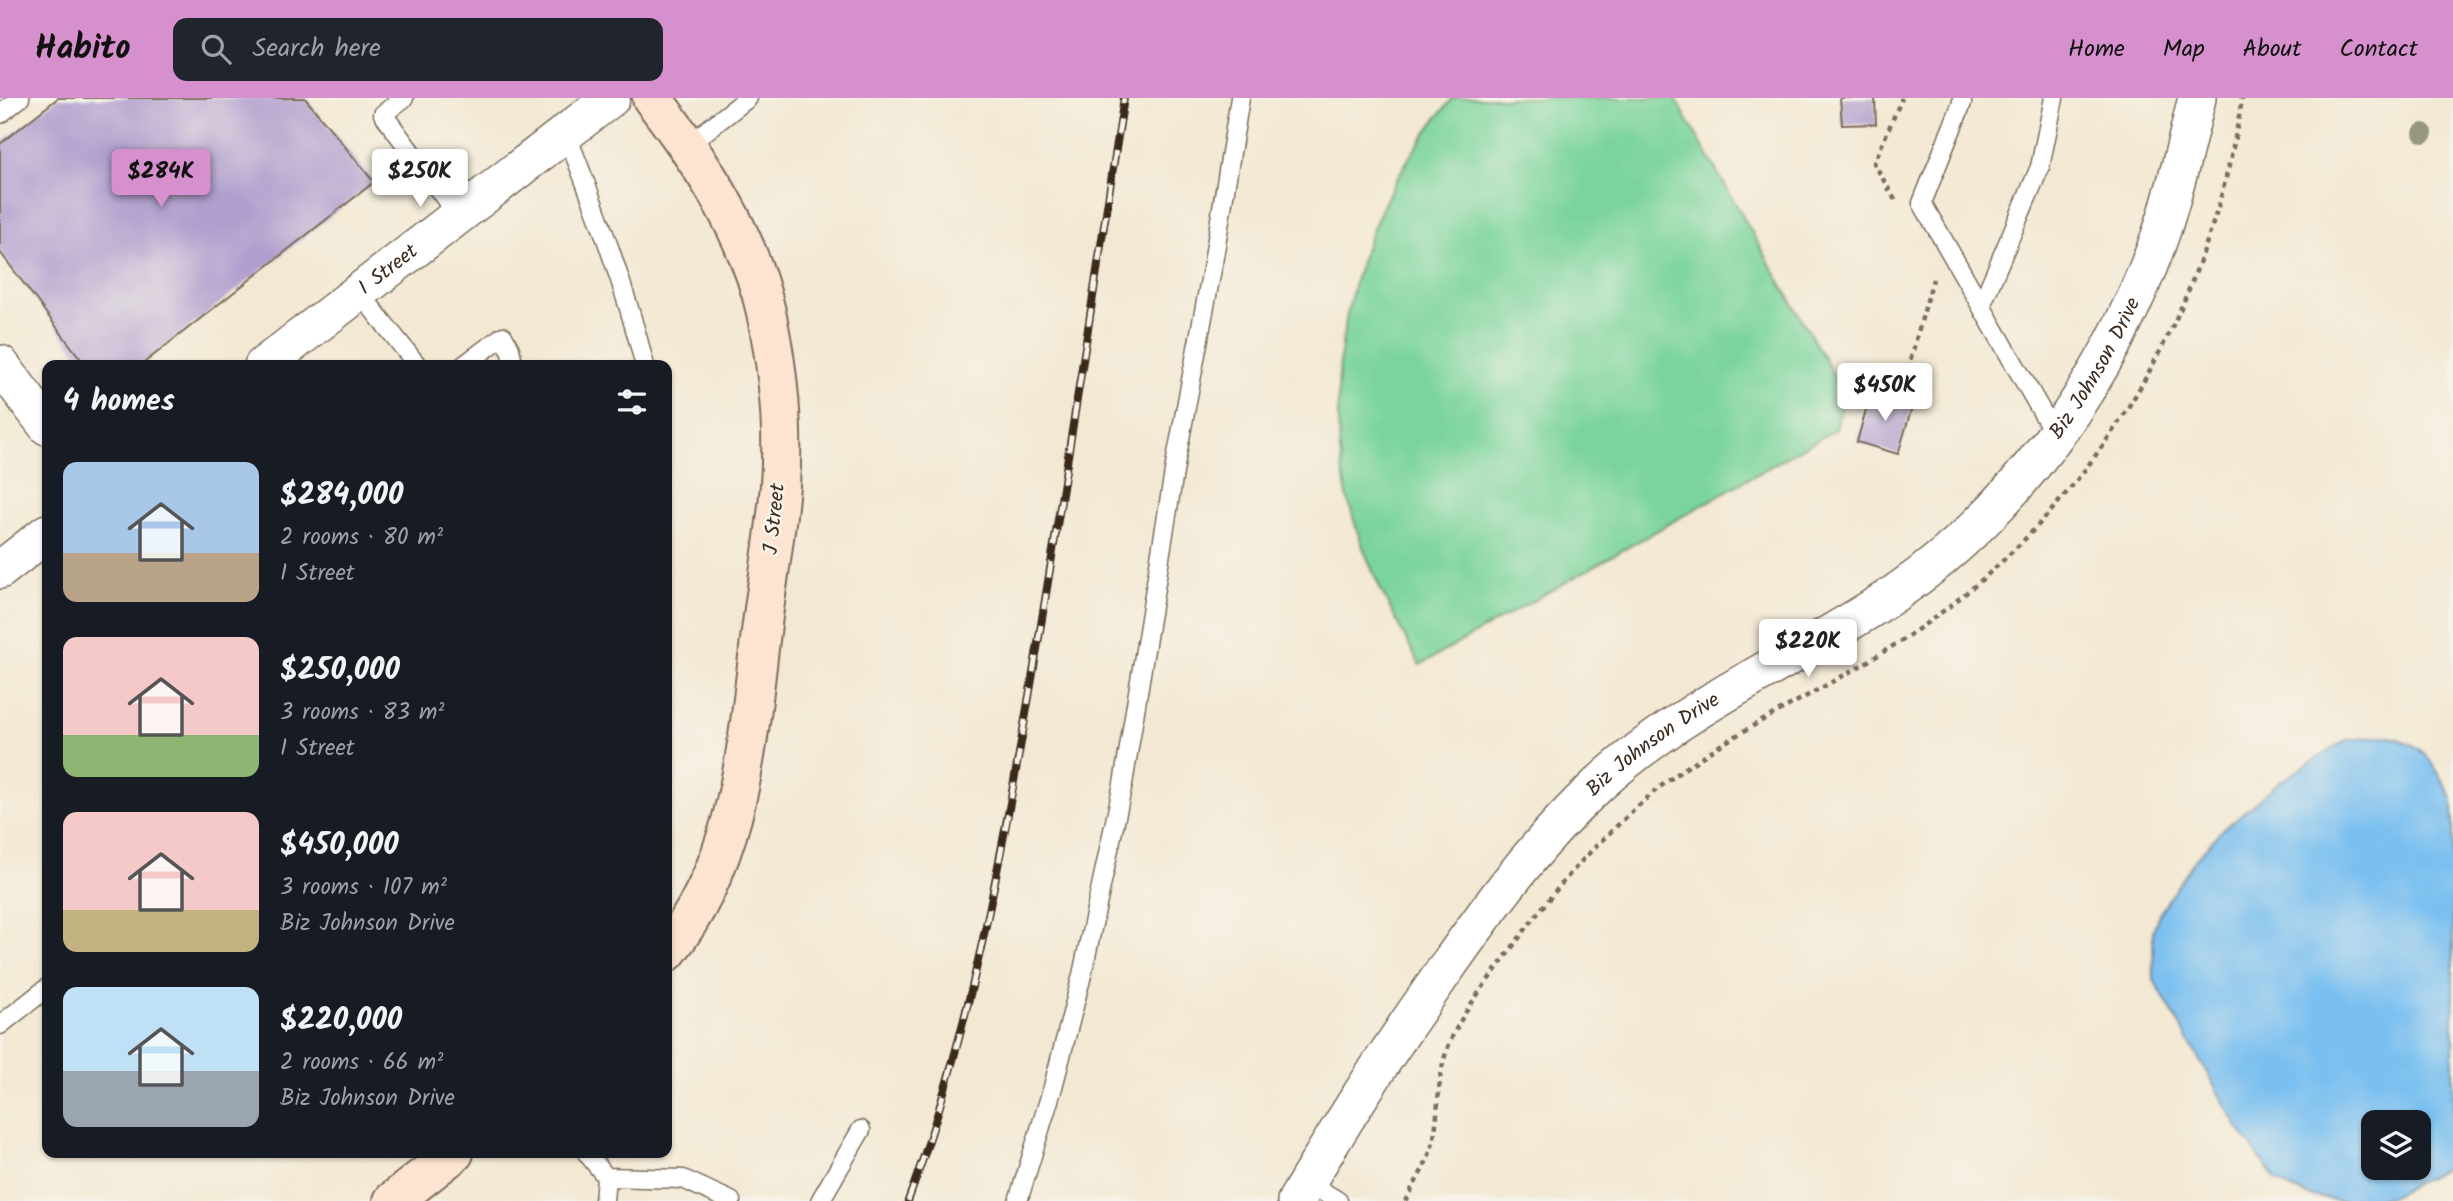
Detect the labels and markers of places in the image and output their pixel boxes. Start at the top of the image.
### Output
pin: $284K [112,150,210,209]
pin: $250K [371,150,469,209]
pin: $450K [1836,364,1934,423]
pin: $220K [1759,620,1857,679]

